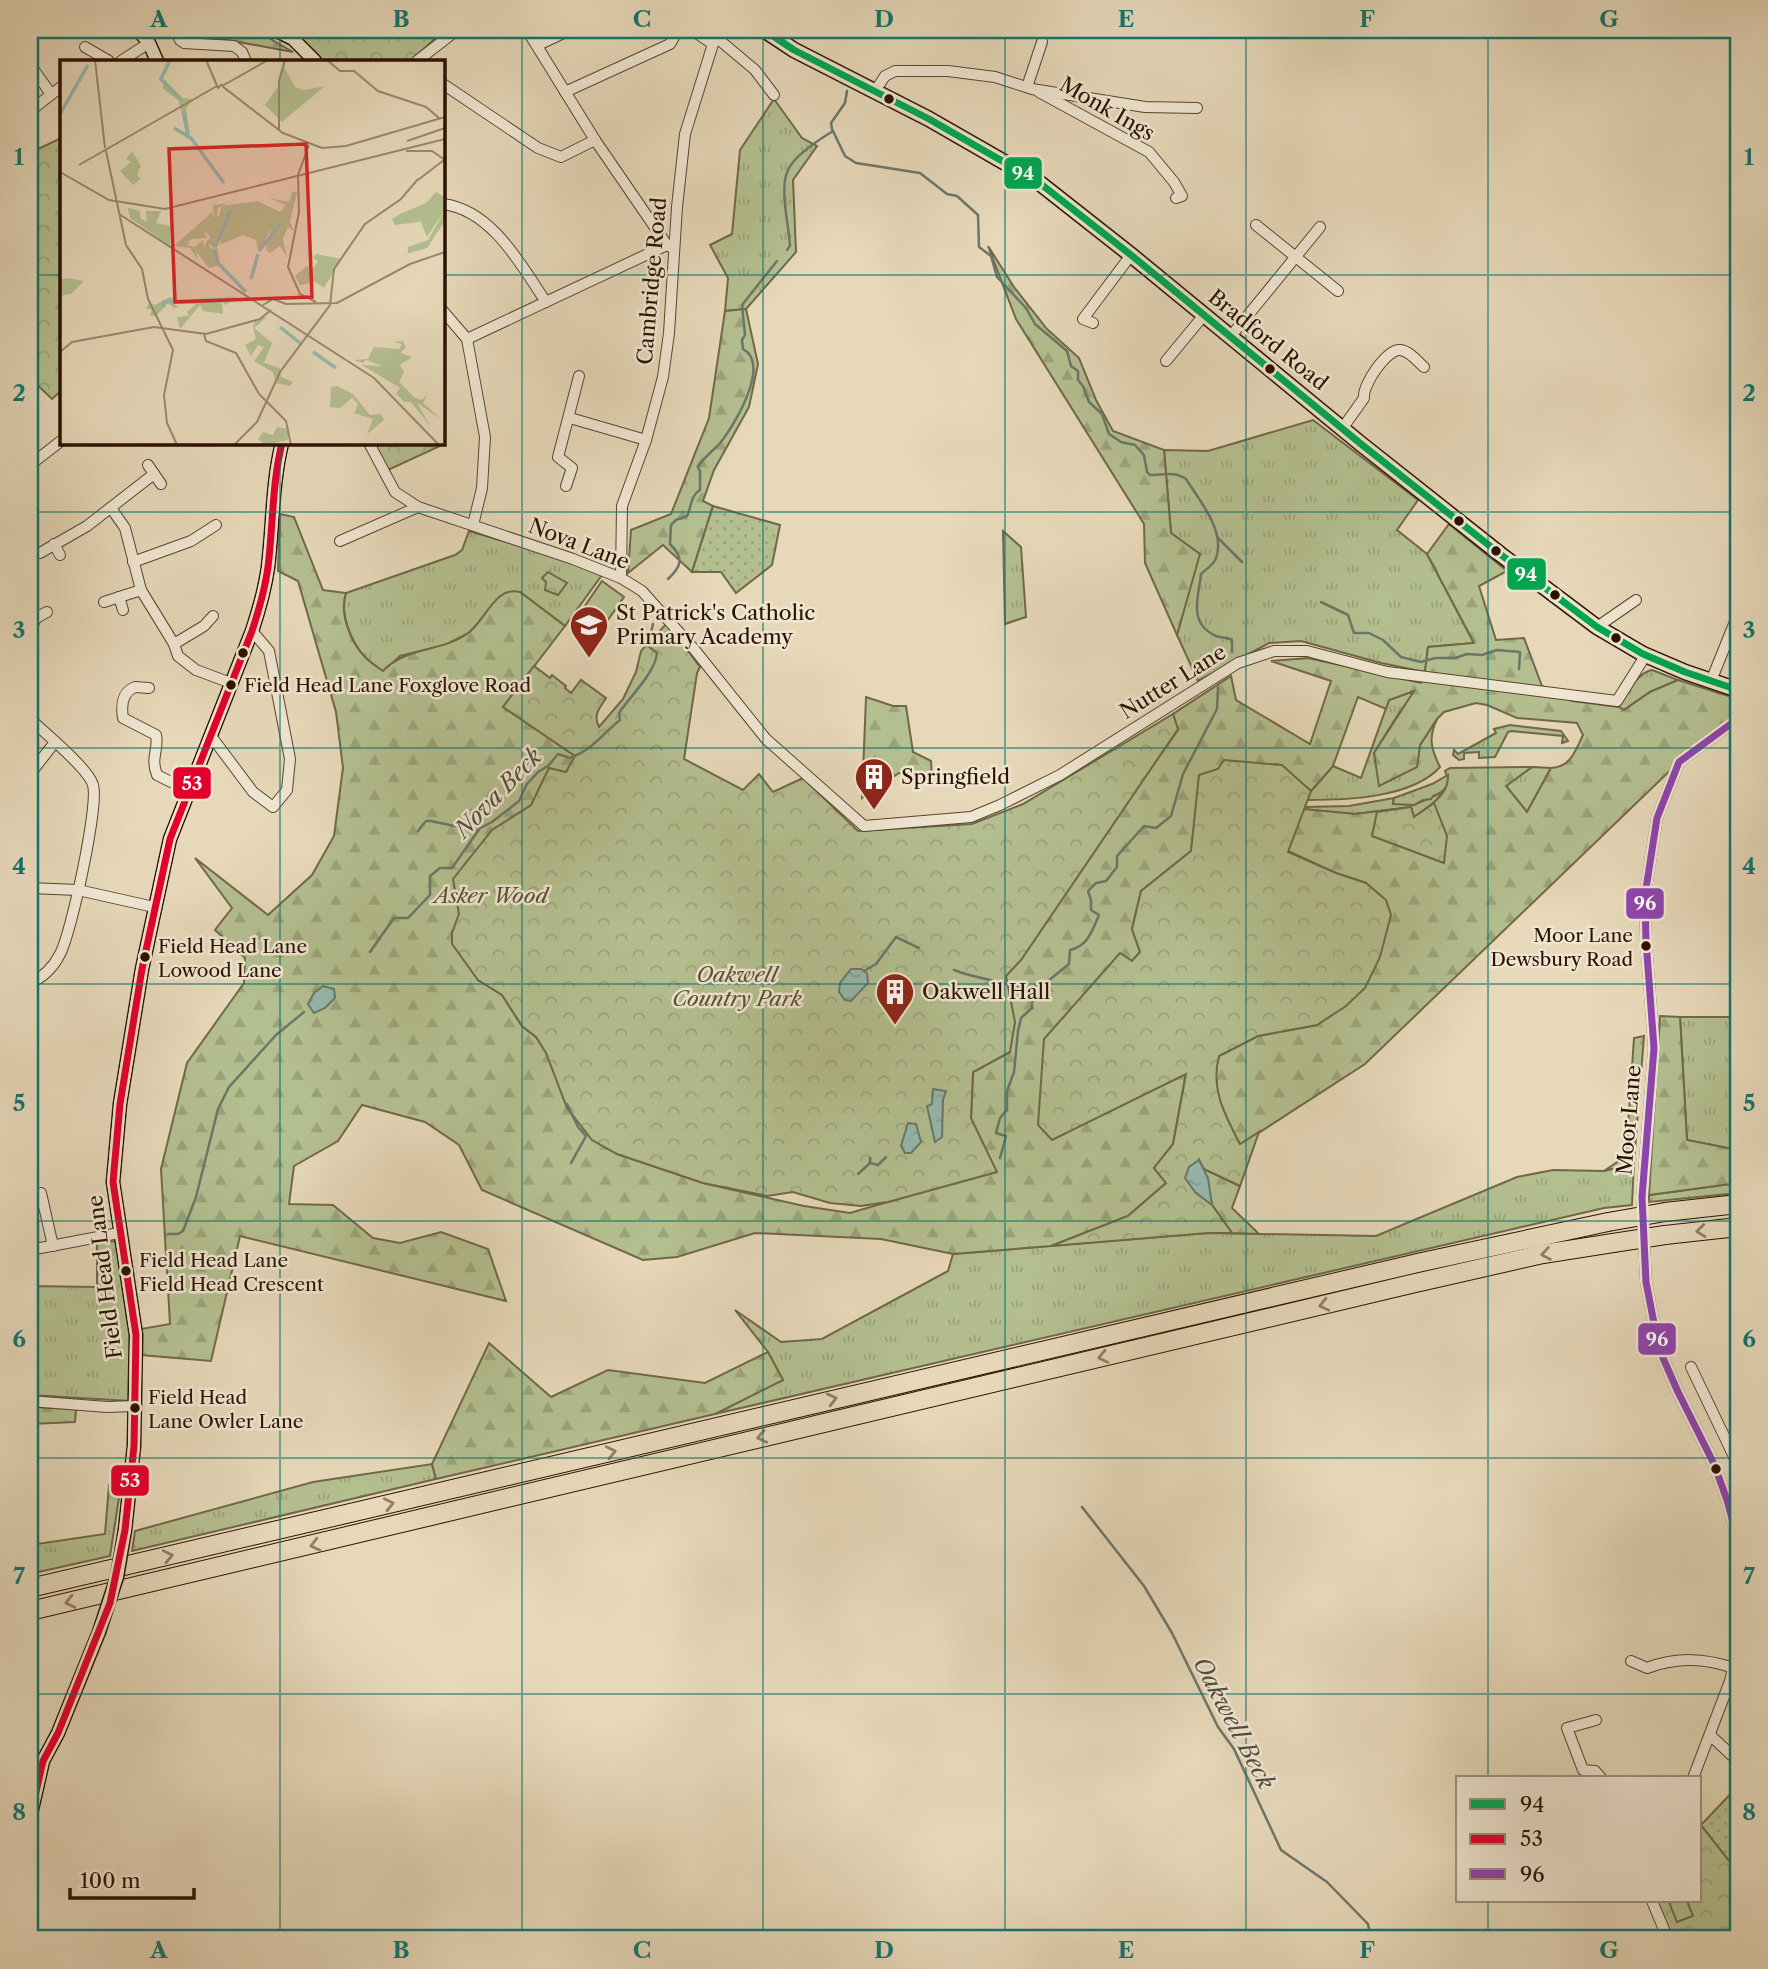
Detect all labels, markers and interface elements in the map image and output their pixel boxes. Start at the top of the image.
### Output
text: A [149,5,169,33]
text: B [392,5,410,33]
text: C [633,5,651,33]
text: D [874,5,894,33]
text: E [1118,5,1134,33]
text: F [1359,5,1375,33]
text: G [1599,5,1619,33]
inset map [60,60,444,444]
street label: Monk Ings [1055,71,1159,146]
unlabelled marker [882,92,896,106]
text: 1 [14,143,25,171]
text: 1 [1744,143,1755,171]
line badge: 94 [1003,156,1043,190]
text: 94 [1012,162,1034,185]
street label: Cambridge Road [632,196,671,366]
street label: Bradford Road [1204,284,1333,395]
unlabelled marker [1263,362,1277,376]
text: 2 [12,379,26,407]
text: 2 [1742,379,1756,407]
street label: Nova Lane [525,513,633,574]
unlabelled marker [1452,514,1466,528]
unlabelled marker [1489,544,1503,558]
line badge: 94 [1506,557,1547,591]
text: 94 [1515,563,1537,586]
unlabelled marker [1548,588,1562,602]
place label: St Patrick's Catholic Primary Academy [616,600,815,649]
school or university icon: St Patrick's Catholic Primary Academy [568,604,610,659]
text: 3 [13,616,26,644]
text: 3 [1743,616,1756,644]
unlabelled marker [1609,631,1623,645]
street label: Nutter Lane [1115,639,1230,724]
unlabelled marker [236,646,250,660]
place label: Field Head Lane Foxglove Road [244,674,532,697]
marker: Field Head Lane Foxglove Road [224,678,238,692]
water label: Nova Beck [447,742,548,845]
building icon: Springfield [853,756,895,811]
place label: Springfield [901,764,1010,789]
line badge: 53 [172,766,212,800]
text: 53 [181,772,203,795]
text: 4 [12,852,26,880]
text: 4 [1742,852,1756,880]
park label: Asker Wood [431,883,550,908]
line badge: 96 [1625,887,1665,920]
text: 96 [1634,892,1656,915]
place label: Moor Lane Dewsbury Road [1490,924,1633,971]
place label: Field Head Lane Lowood Lane [158,935,307,982]
marker: Moor Lane Dewsbury Road [1639,939,1653,953]
marker: Field Head Lane Lowood Lane [138,950,152,964]
park label: Oakwell Country Park [672,962,802,1011]
building icon: Oakwell Hall [874,971,916,1026]
place label: Oakwell Hall [922,979,1050,1004]
street label: Moor Lane [1611,1064,1646,1176]
text: 5 [13,1089,25,1117]
text: 5 [1743,1089,1755,1117]
street label: Field Head Lane [82,1194,127,1360]
one-way arrow [1696,1223,1707,1238]
one-way arrow [1540,1246,1552,1261]
place label: Field Head Lane Field Head Crescent [139,1249,324,1296]
marker: Field Head Lane Field Head Crescent [119,1264,133,1278]
one-way arrow [1318,1296,1330,1311]
line badge: 96 [1637,1322,1677,1356]
text: 6 [12,1325,26,1353]
text: 6 [1742,1325,1756,1353]
text: 96 [1646,1328,1668,1351]
one-way arrow [1097,1349,1109,1364]
place label: Field Head Lane Owler Lane [148,1386,304,1433]
one-way arrow [826,1393,838,1407]
marker: Field Head Lane Owler Lane [128,1401,142,1415]
one-way arrow [756,1429,768,1443]
one-way arrow [605,1446,617,1460]
unlabelled marker [1709,1462,1723,1476]
line badge: 53 [110,1464,150,1497]
text: 53 [119,1469,141,1492]
one-way arrow [383,1498,395,1512]
one-way arrow [310,1537,322,1551]
one-way arrow [162,1550,174,1564]
text: 7 [13,1562,25,1590]
text: 7 [1743,1562,1755,1590]
one-way arrow [64,1594,76,1608]
water label: Oakwell Beck [1187,1652,1281,1794]
legend [1456,1776,1702,1902]
text: 94 [1520,1792,1544,1817]
text: 8 [12,1798,26,1826]
text: 8 [1742,1798,1756,1826]
text: 53 [1520,1826,1543,1851]
scale bar [70,1857,194,1901]
text: 96 [1520,1862,1545,1887]
text: 100 m [80,1868,141,1893]
text: A [149,1936,169,1964]
text: B [392,1936,410,1964]
text: C [633,1936,651,1964]
text: D [874,1936,894,1964]
text: E [1118,1936,1134,1964]
text: F [1359,1936,1375,1964]
text: G [1599,1936,1619,1964]

